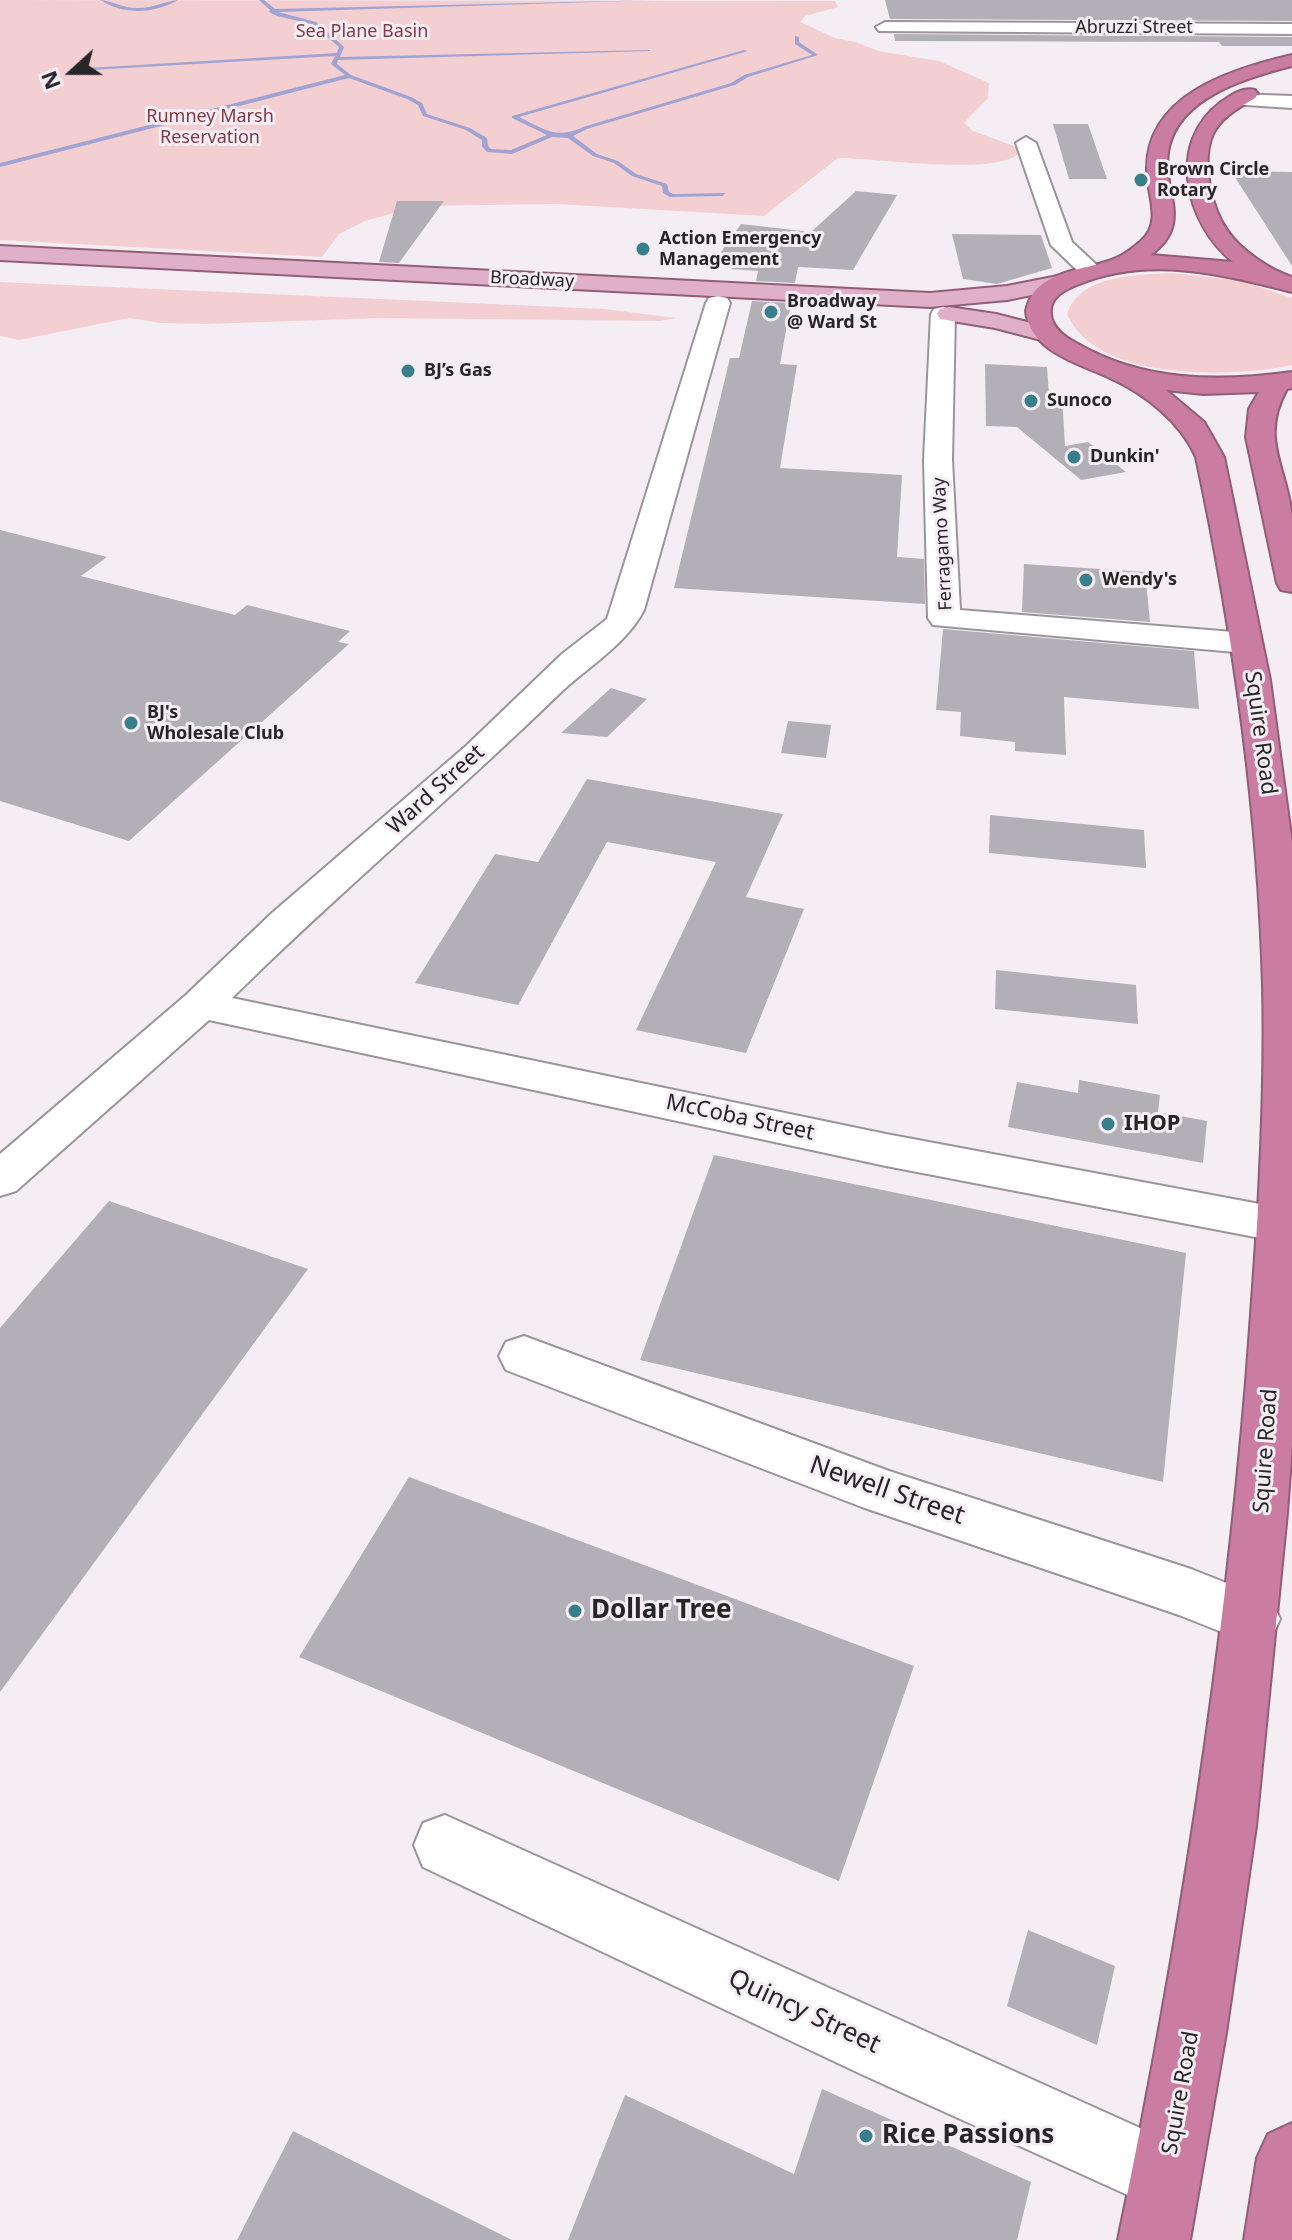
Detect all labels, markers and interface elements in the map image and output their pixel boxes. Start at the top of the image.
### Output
street label: Abruzzi Street [1075,17,1193,39]
park label: Sea Plane Basin [296,21,428,43]
north arrow [32,32,112,112]
text: N [32,67,67,94]
park label: Rumney Marsh Reservation [146,106,274,148]
place label: Brown Circle Rotary [1157,159,1269,202]
marker: Brown Circle Rotary [1132,171,1150,189]
place label: Action Emergency Management [659,228,821,270]
marker: Action Emergency Management [634,240,652,258]
street label: Broadway [489,267,575,293]
place label: Broadway @ Ward St [787,291,877,334]
marker: Broadway @ Ward St [762,303,780,321]
place label: BJ’s Gas [424,360,492,382]
marker: BJ’s Gas [399,362,417,380]
place label: Sunoco [1047,390,1112,412]
marker: Sunoco [1022,392,1040,410]
place label: Dunkin' [1090,446,1159,468]
marker: Dunkin' [1065,448,1083,466]
street label: Ferragamo Way [929,477,957,611]
place label: Wendy's [1102,569,1177,591]
marker: Wendy's [1077,571,1095,589]
street label: Squire Road [1238,670,1282,796]
place label: BJ's Wholesale Club [147,702,284,744]
marker: BJ's Wholesale Club [122,714,140,732]
street label: Ward Street [382,739,490,841]
street label: McCoba Street [664,1089,816,1147]
place label: IHOP [1124,1111,1180,1137]
marker: IHOP [1099,1115,1117,1133]
street label: Squire Road [1248,1388,1284,1514]
street label: Newell Street [805,1450,969,1532]
place label: Dollar Tree [591,1595,732,1627]
marker: Dollar Tree [566,1602,584,1620]
street label: Quincy Street [723,1963,885,2061]
street label: Squire Road [1157,2029,1205,2157]
place label: Rice Passions [882,2120,1054,2152]
marker: Rice Passions [857,2127,875,2145]

